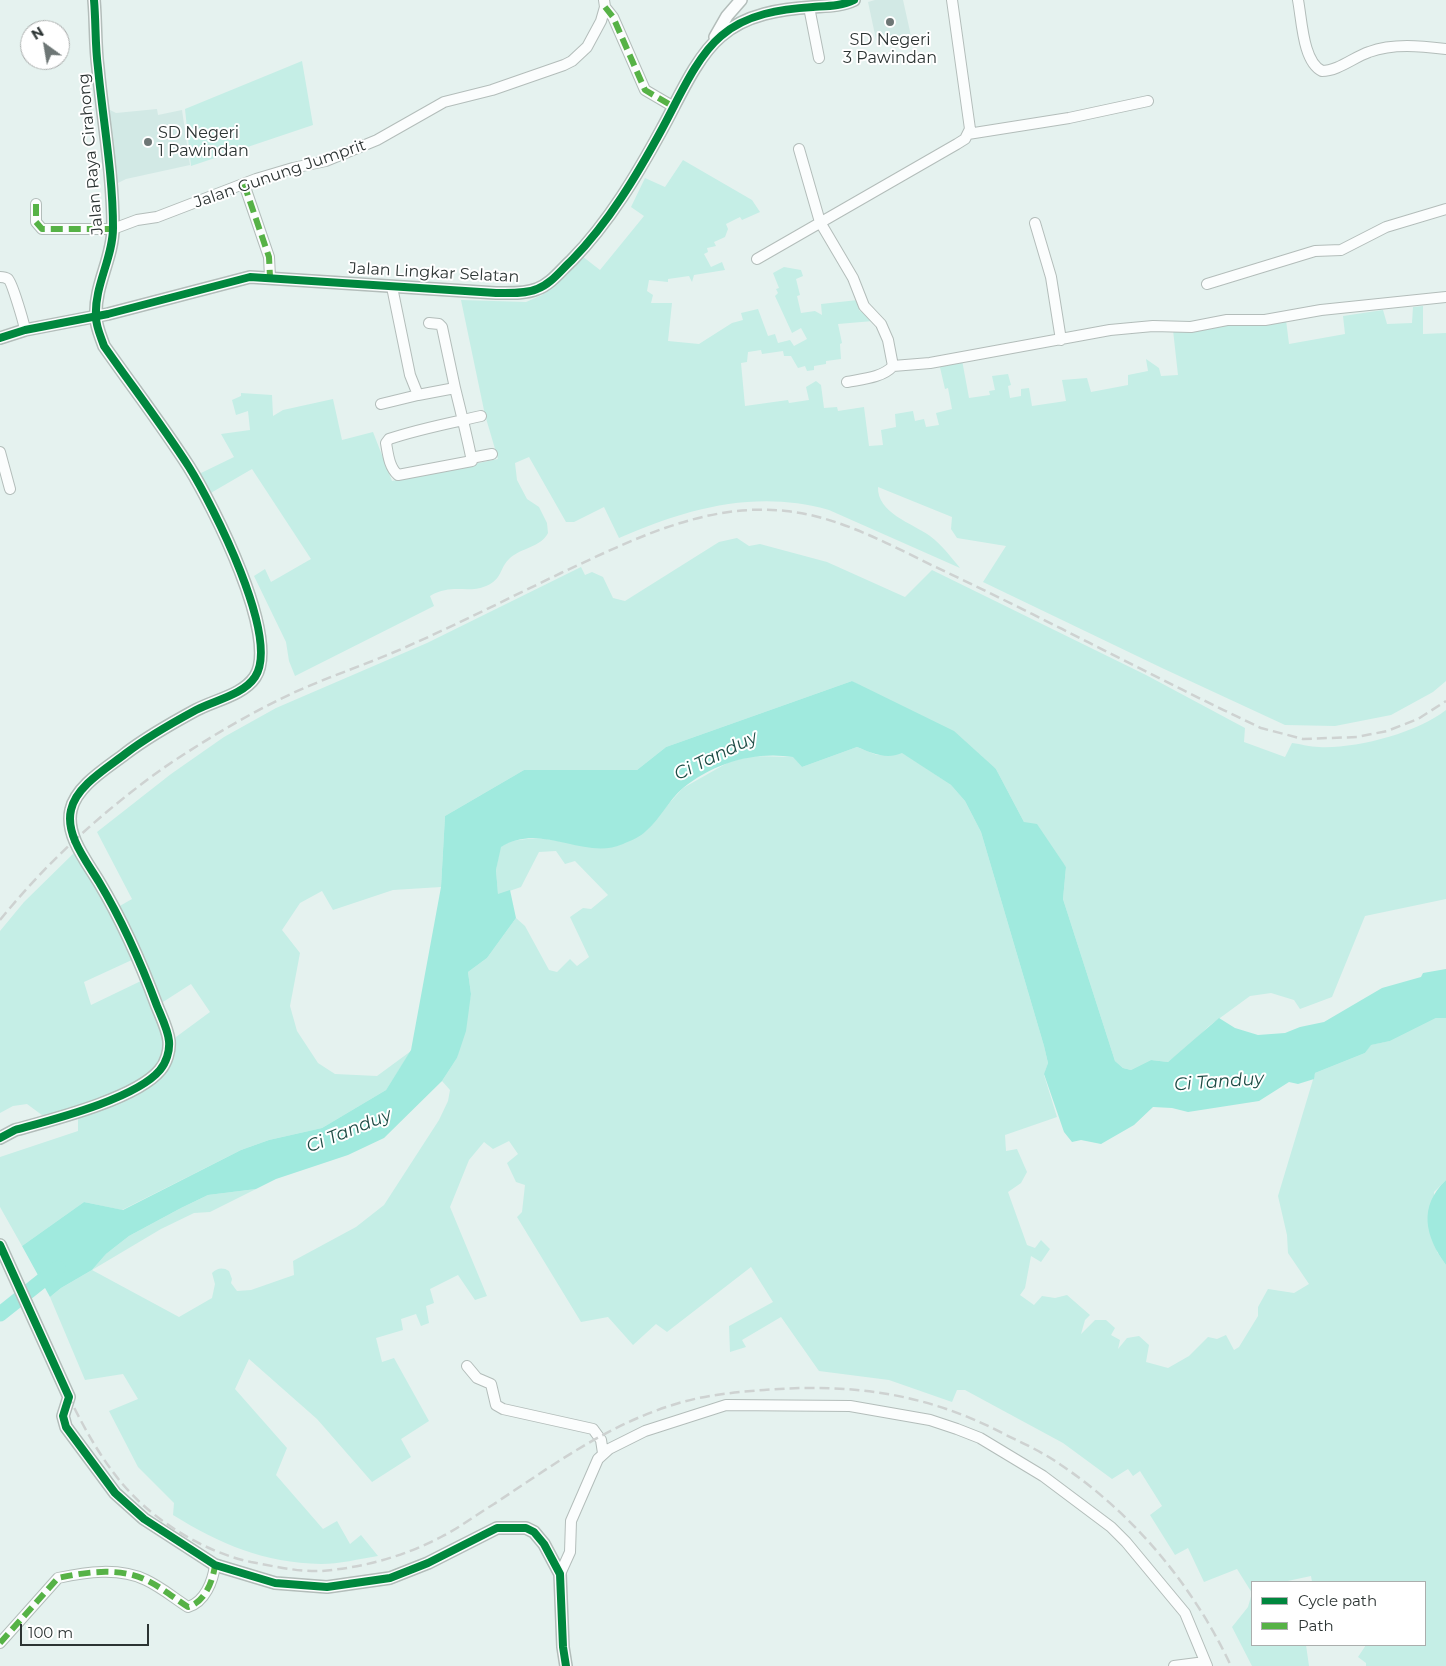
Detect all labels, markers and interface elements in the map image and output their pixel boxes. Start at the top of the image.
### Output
marker: SD Negeri 3 Pawindan [884,16,896,28]
north arrow [20,20,70,70]
text: N [28,22,47,44]
place label: SD Negeri 3 Pawindan [843,30,937,68]
street label: Jalan Raya Cirahong [74,72,108,236]
place label: SD Negeri 1 Pawindan [158,123,249,161]
marker: SD Negeri 1 Pawindan [142,136,154,148]
street label: Jalan Gunung Jumprit [192,136,368,212]
street label: Jalan Lingkar Selatan [348,259,520,287]
water label: Ci Tanduy [671,727,761,785]
water label: Ci Tanduy [1173,1068,1265,1096]
water label: Ci Tanduy [303,1104,395,1158]
legend [1251,1581,1426,1646]
text: Cycle path [1298,1591,1377,1610]
scale bar [22,1614,151,1646]
text: Path [1298,1616,1334,1635]
text: 100 m [28,1623,73,1642]

